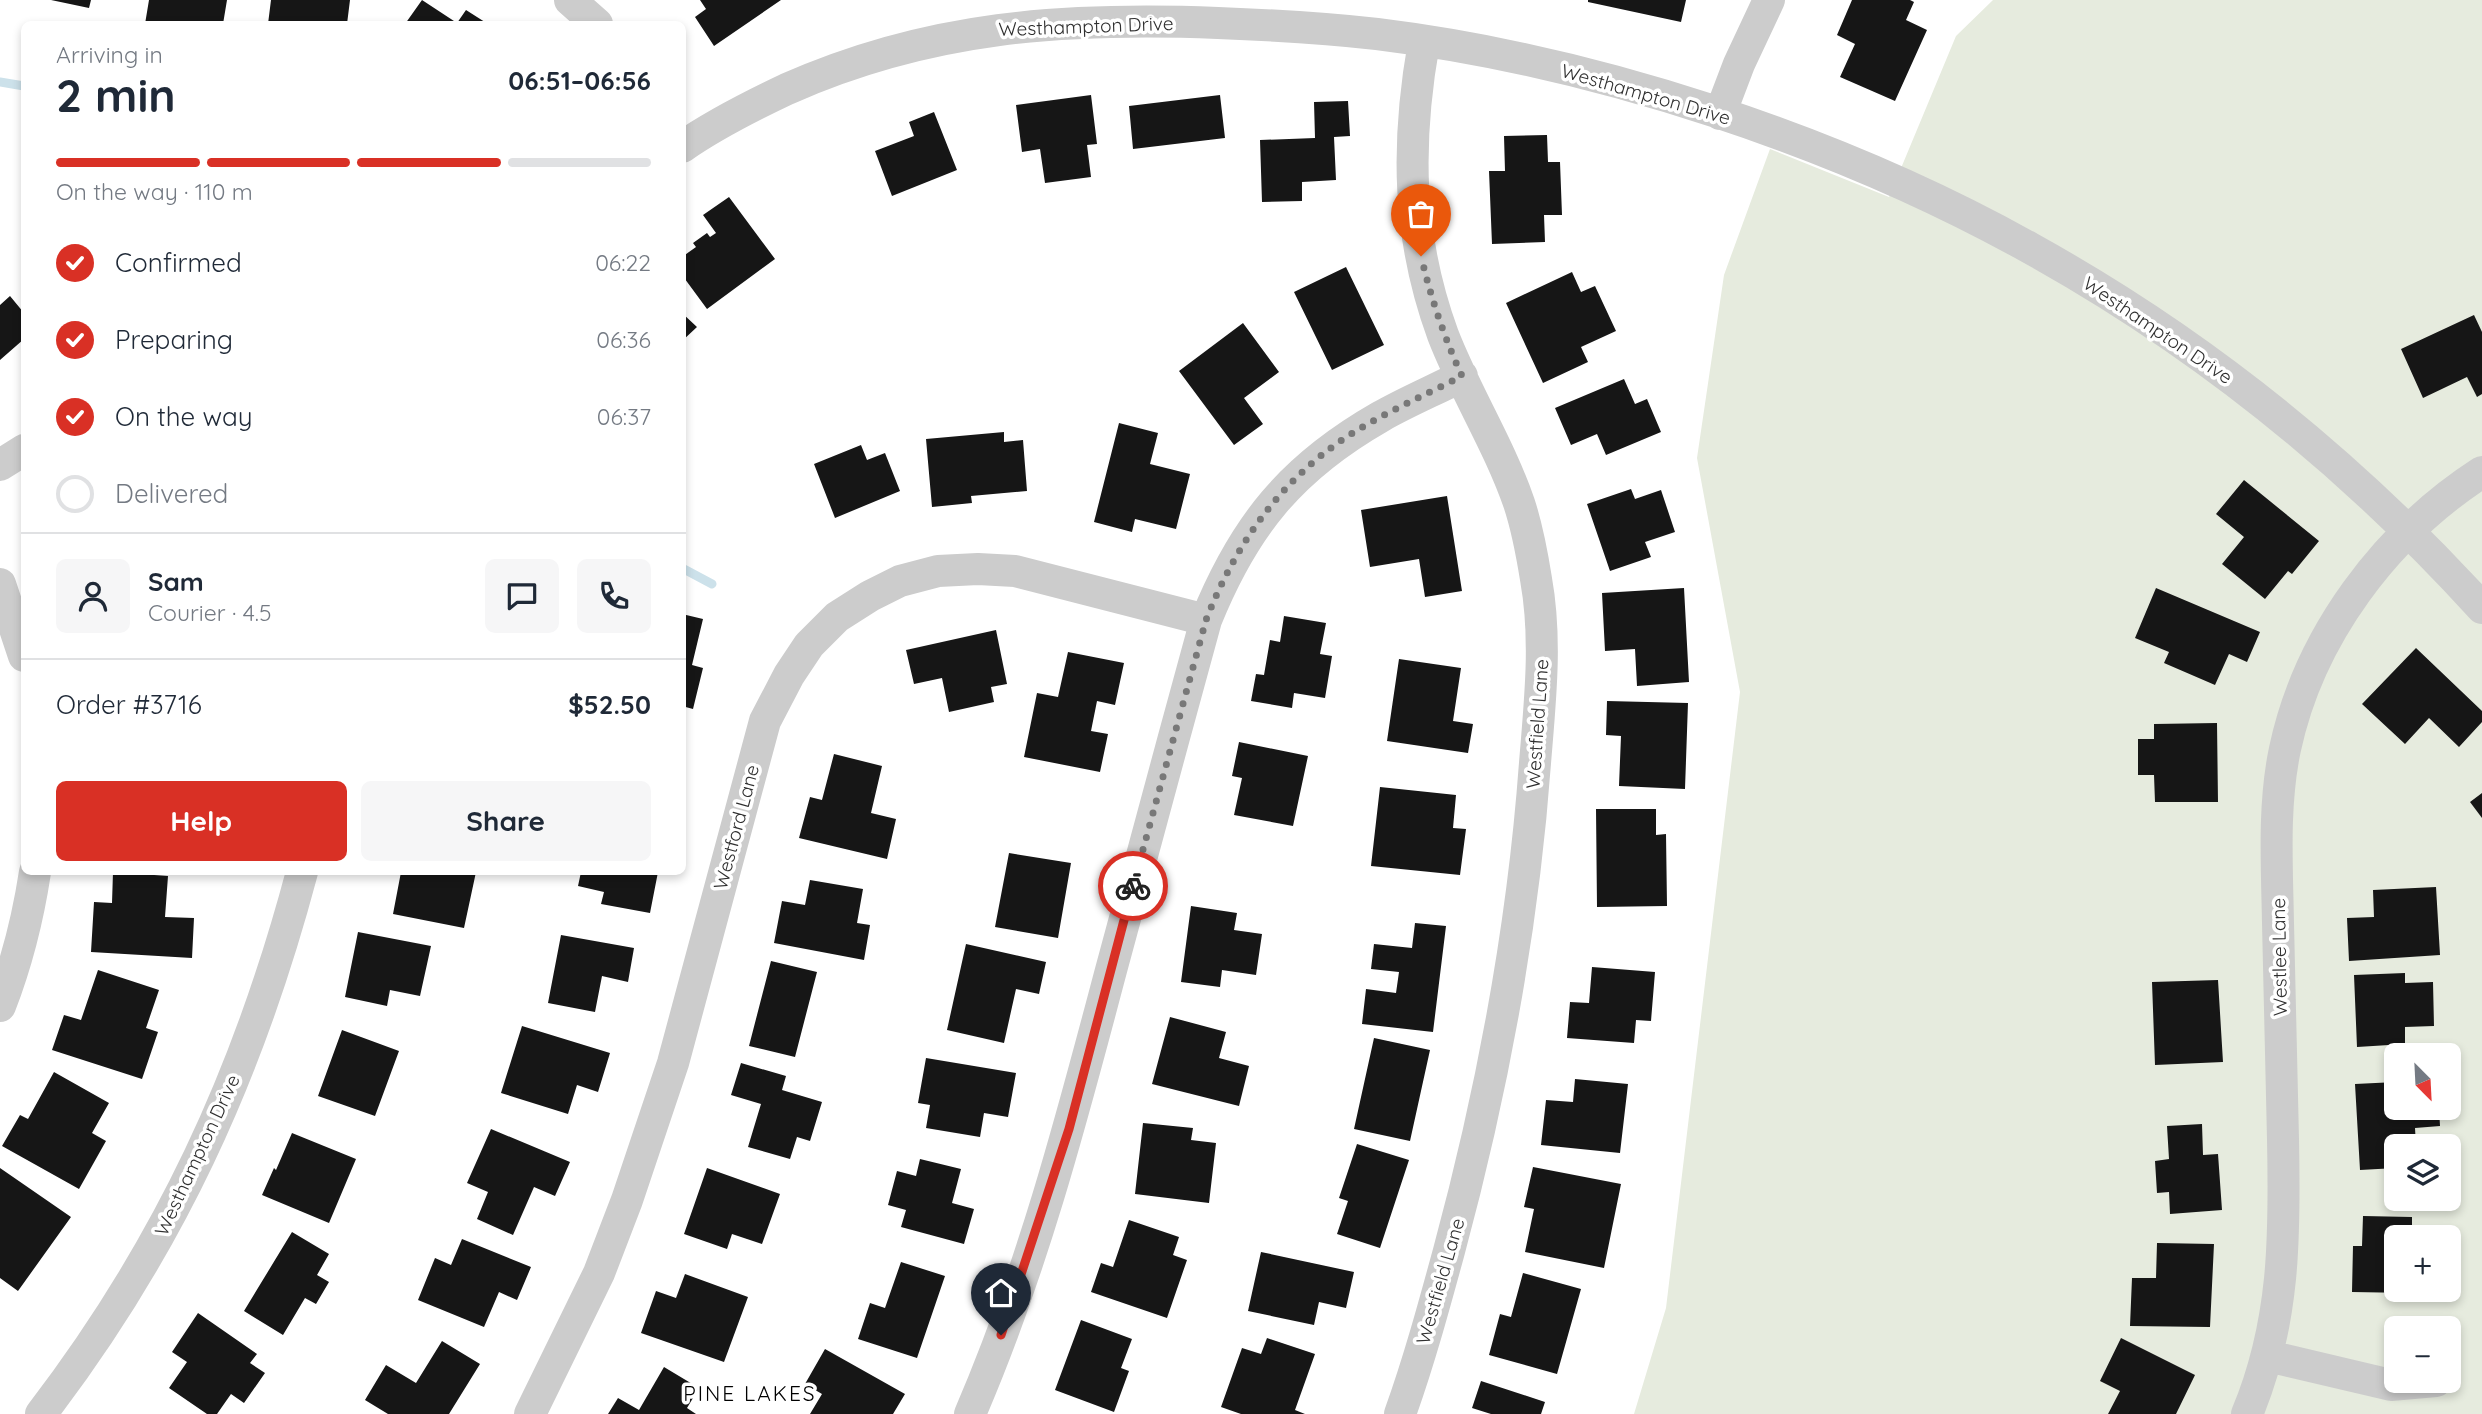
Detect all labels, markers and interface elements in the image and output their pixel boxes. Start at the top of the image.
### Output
street label: Westhampton Drive [998,11,1174,41]
text: Arriving in [56,40,163,69]
street label: Westhampton Drive [1559,58,1733,130]
text: 06:51–06:56 [508,64,651,97]
text: 2 min [56,66,176,124]
text: On the way · 110 m [56,177,253,206]
pin [1391,184,1451,256]
icon: bag [1402,195,1440,233]
icon: check [56,244,94,282]
text: Confirmed [115,246,242,279]
text: 06:22 [595,248,651,277]
street label: Westhampton Drive [2079,271,2237,389]
icon: check [56,321,94,359]
text: Preparing [115,323,233,356]
text: 06:36 [596,325,651,354]
icon: check [56,398,94,436]
text: On the way [115,400,253,433]
text: 06:37 [597,402,651,431]
text: Delivered [115,477,228,510]
button: person [56,559,130,633]
button: chat [485,559,559,633]
button: phone [577,559,651,633]
text: Sam [148,565,204,598]
text: Courier · 4.5 [148,598,272,627]
street label: Westfield Lane [1520,658,1554,790]
text: Order #3716 [56,688,202,721]
text: $52.50 [568,688,651,721]
street label: Westford Lane [708,762,764,892]
button: Help [56,781,347,861]
button: Share [361,781,651,861]
courier [1098,851,1168,921]
icon: bike [1114,867,1152,905]
street label: Westlee Lane [2266,898,2292,1016]
north arrow [2384,1043,2460,1120]
map controls [2384,1043,2461,1393]
street label: Westhampton Drive [149,1071,245,1239]
button: layers [2384,1134,2461,1211]
street label: Westfield Lane [1411,1215,1469,1347]
button: + [2384,1225,2461,1302]
pin [971,1263,1031,1335]
icon: home [982,1274,1020,1312]
button: − [2384,1316,2461,1393]
district label: PINE LAKES [683,1380,817,1406]

